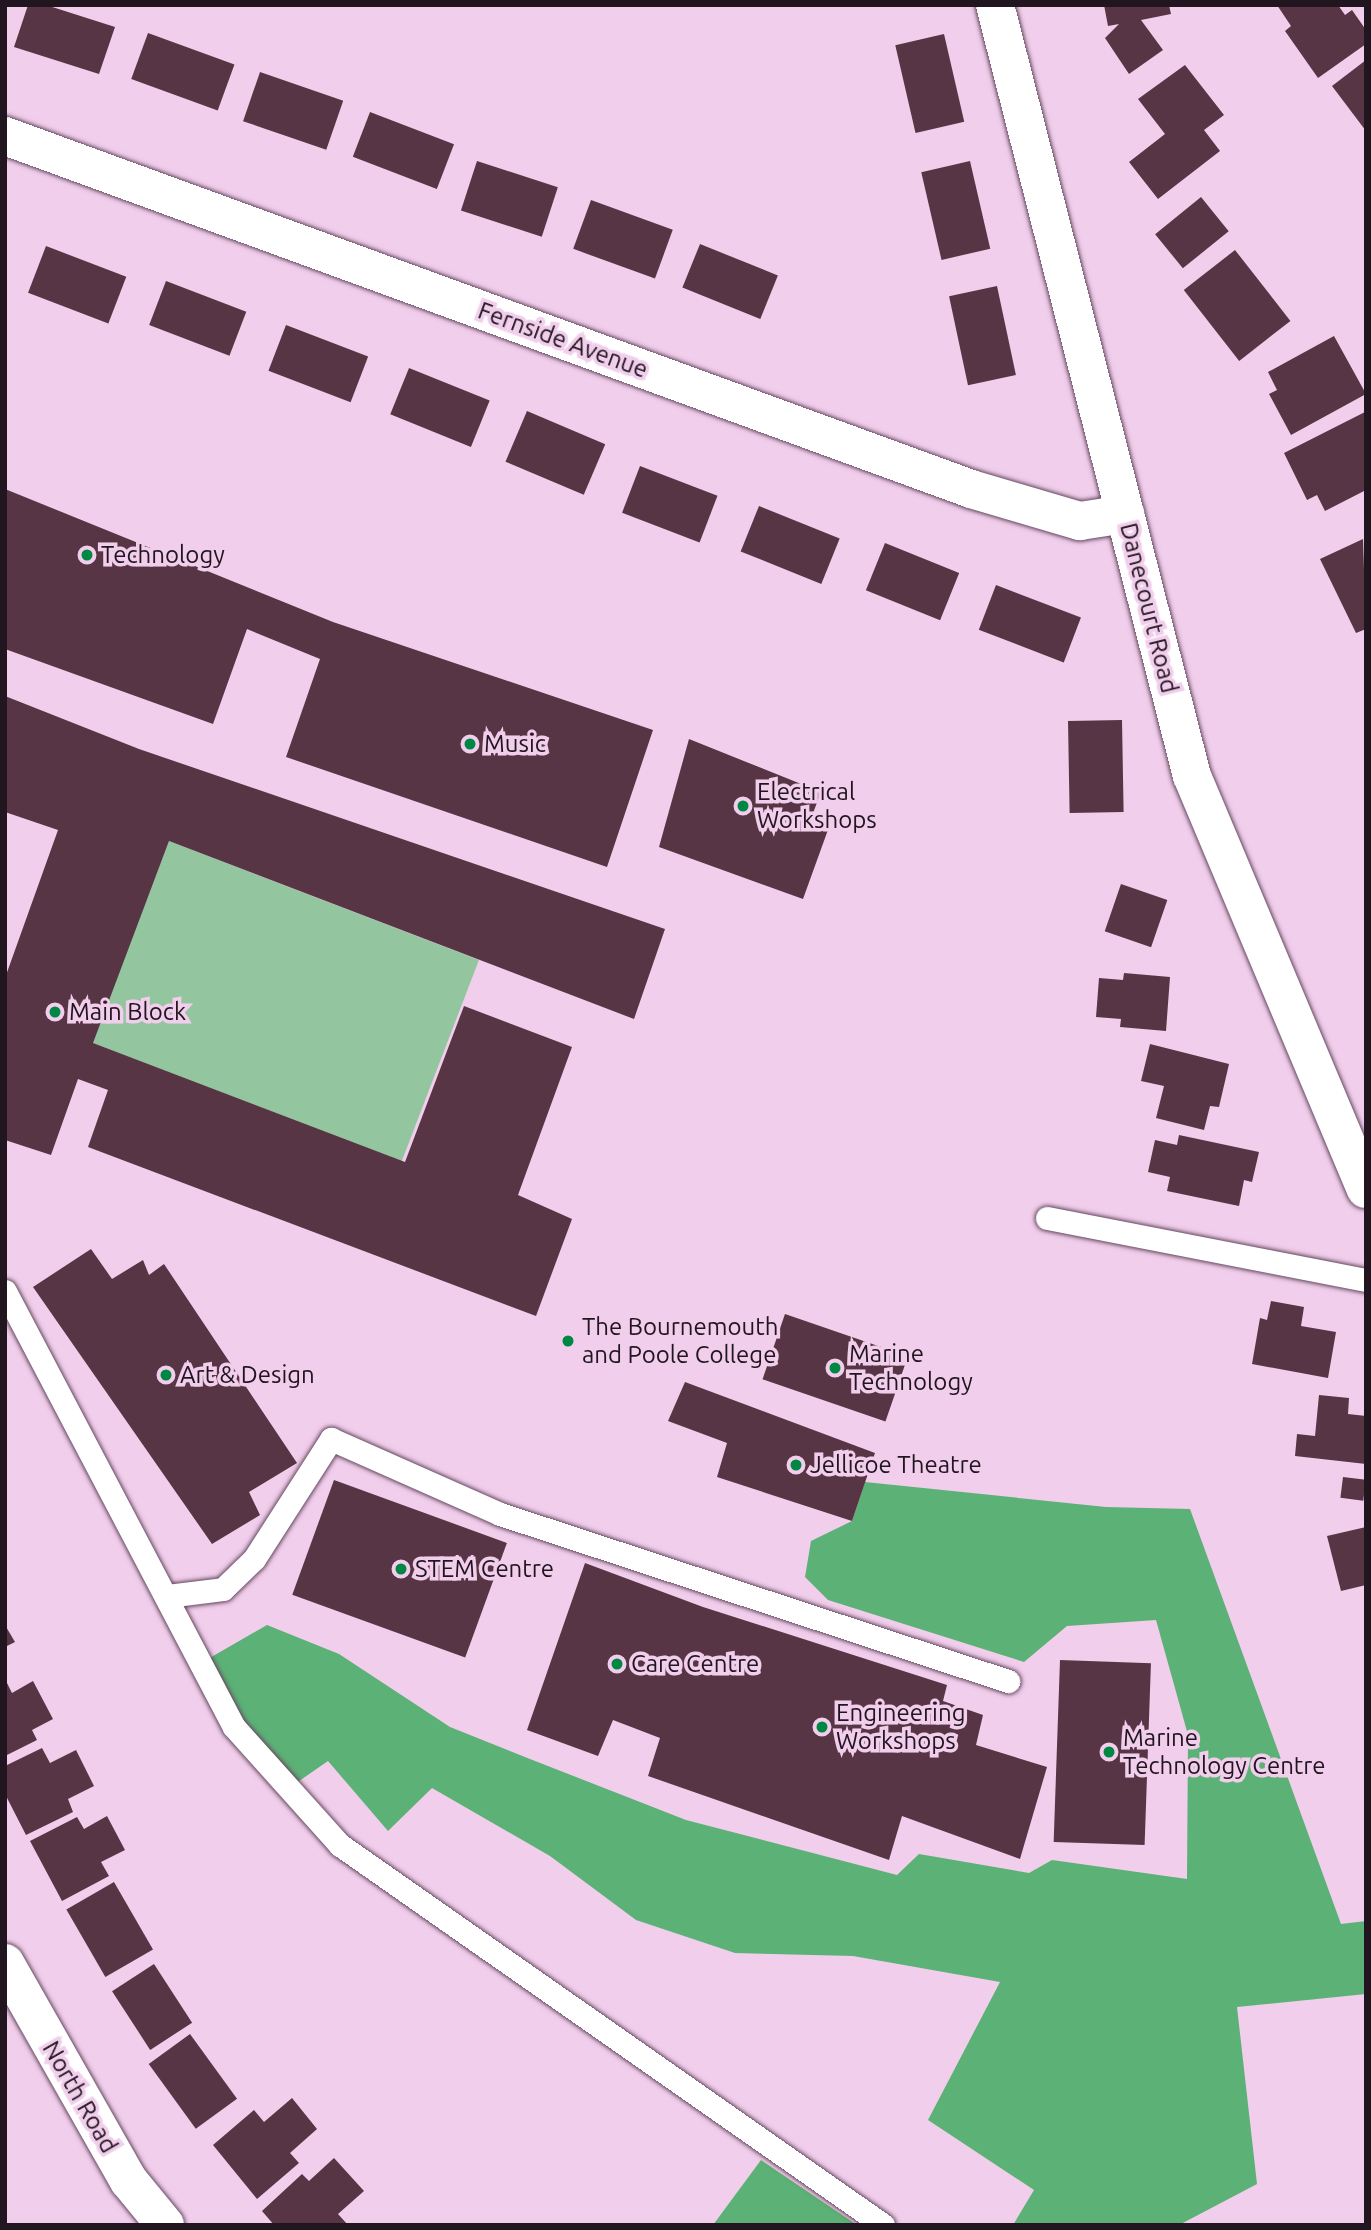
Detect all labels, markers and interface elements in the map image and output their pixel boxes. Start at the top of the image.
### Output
street label: Fernside Avenue [474,296,652,384]
street label: Danecourt Road [1114,520,1184,696]
place label: Technology [101,541,225,569]
marker: Technology [79,547,95,563]
place label: Music [484,730,546,758]
marker: Music [462,736,478,752]
place label: Electrical Workshops [757,778,877,834]
marker: Electrical Workshops [735,798,751,814]
place label: Main Block [69,998,186,1026]
marker: Main Block [47,1004,63,1020]
place label: The Bournemouth and Poole College [582,1313,778,1369]
marker: The Bournemouth and Poole College [560,1333,576,1349]
place label: Marine Technology [849,1340,973,1396]
marker: Marine Technology [827,1360,843,1376]
place label: Art & Design [180,1361,315,1389]
marker: Art & Design [158,1367,174,1383]
place label: Jellicoe Theatre [810,1451,982,1479]
marker: Jellicoe Theatre [788,1457,804,1473]
place label: STEM Centre [415,1555,554,1583]
marker: STEM Centre [393,1561,409,1577]
place label: Care Centre [631,1650,759,1678]
marker: Care Centre [609,1656,625,1672]
place label: Engineering Workshops [836,1699,965,1755]
marker: Engineering Workshops [814,1719,830,1735]
place label: Marine Technology Centre [1123,1724,1326,1780]
marker: Marine Technology Centre [1101,1744,1117,1760]
street label: North Road [36,2036,124,2158]

